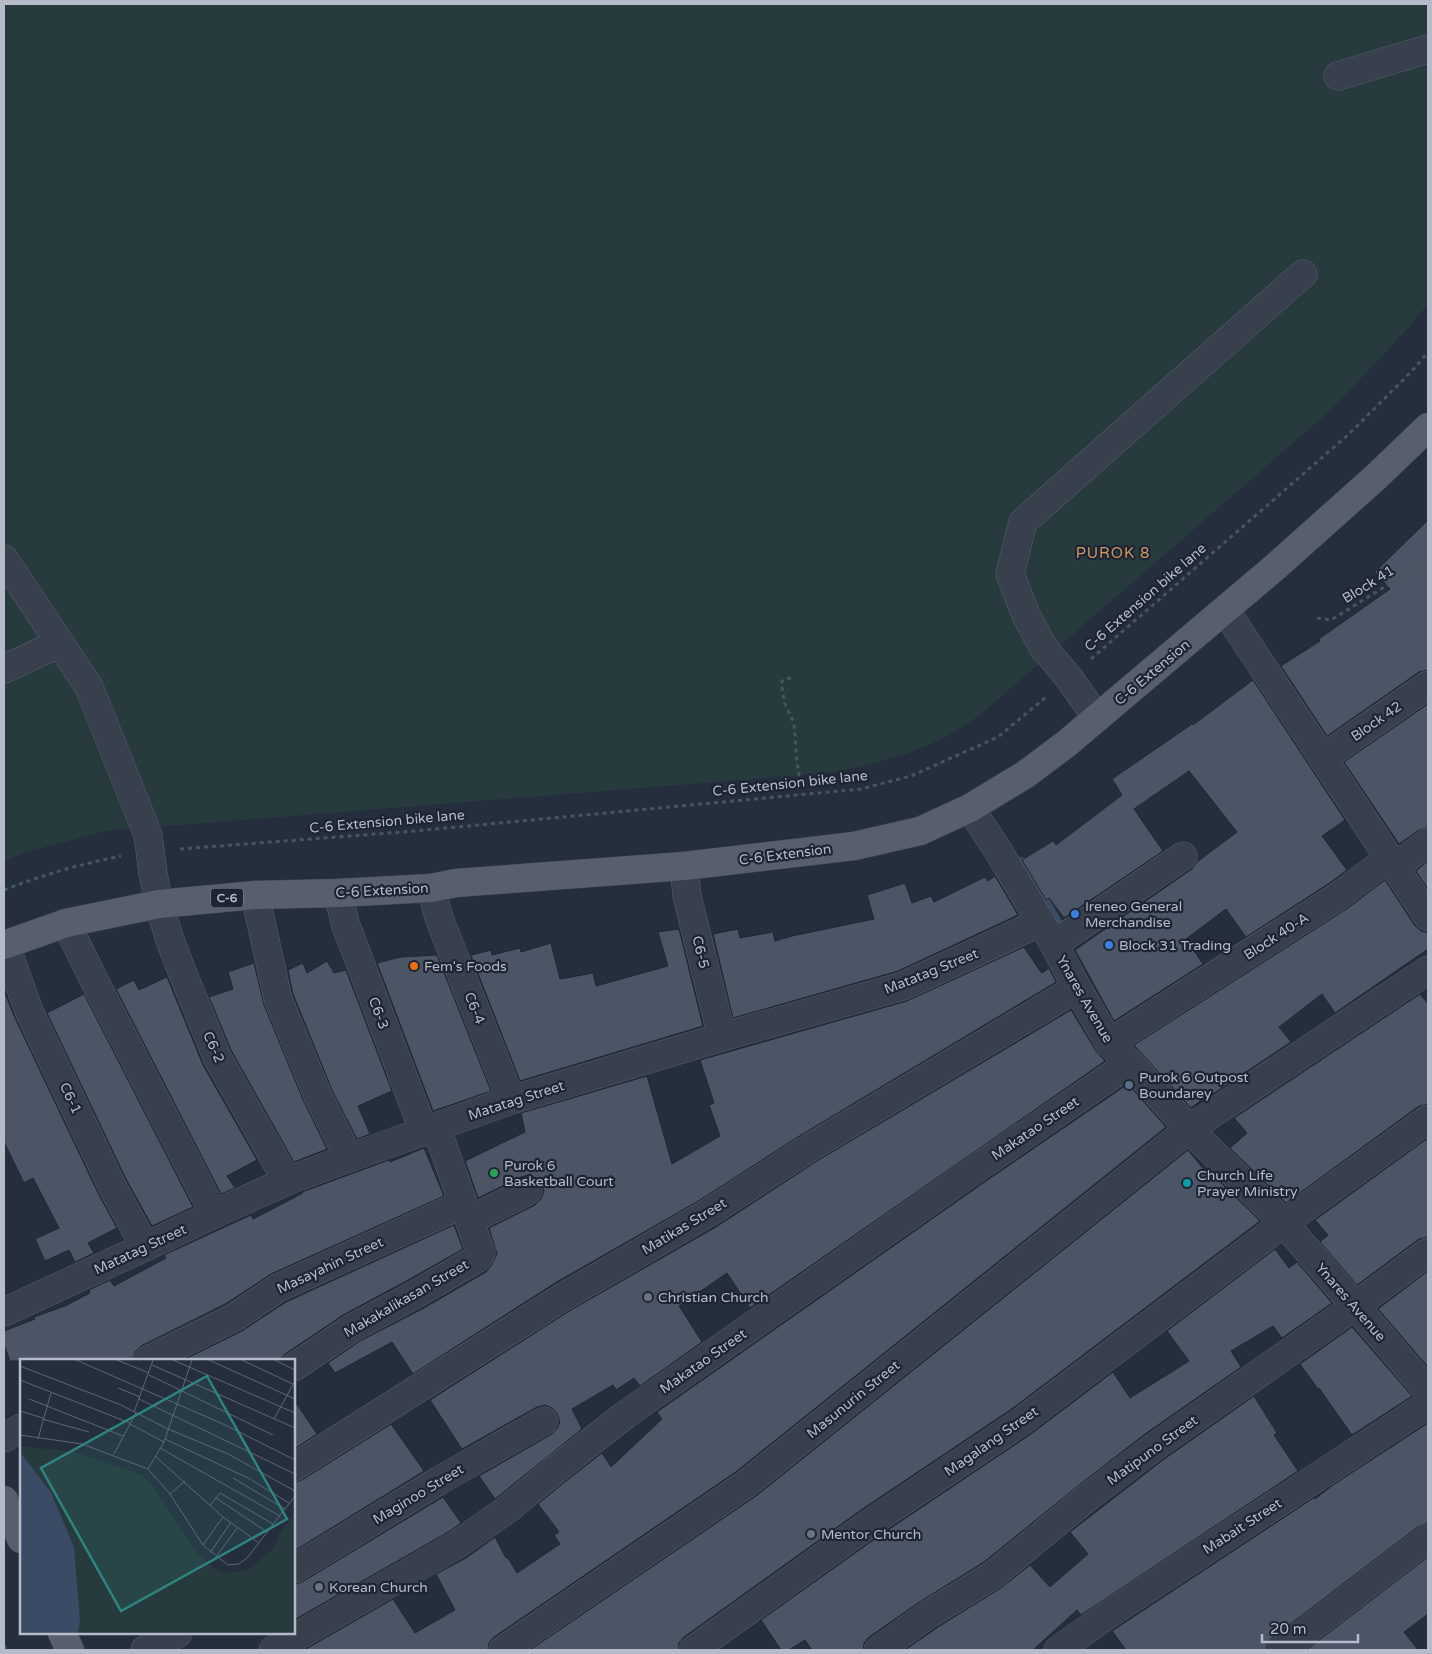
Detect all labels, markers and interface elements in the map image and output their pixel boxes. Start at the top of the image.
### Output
street label: C-6 Extension bike lane [1081,540,1210,655]
district label: PUROK 8 [1076,544,1150,562]
street label: Block 41 [1339,562,1397,607]
street label: C-6 Extension [1111,636,1193,709]
street label: Block 42 [1348,698,1405,745]
street label: C-6 Extension bike lane [712,767,869,800]
street label: C-6 Extension bike lane [309,806,465,837]
street label: C-6 Extension [738,840,832,869]
street label: C-6 Extension [335,880,429,901]
road number: C-6 [211,888,243,908]
place label: Ireneo General Merchandise [1085,898,1182,931]
marker: Ireneo General Merchandise [1069,908,1081,920]
street label: Block 40-A [1241,909,1312,964]
street label: C6-5 [688,934,713,970]
place label: Block 31 Trading [1119,937,1231,954]
marker: Block 31 Trading [1103,939,1115,951]
street label: Matatag Street [882,945,981,998]
street label: Ynares Avenue [1053,953,1116,1046]
place label: Fem's Foods [424,958,507,975]
marker: Fem's Foods [408,960,420,972]
street label: C6-4 [460,990,489,1027]
street label: C6-3 [365,995,392,1032]
street label: C6-2 [199,1029,228,1066]
place label: Purok 6 Outpost Boundarey [1139,1069,1249,1102]
street label: Matatag Street [466,1077,567,1124]
marker: Purok 6 Outpost Boundarey [1123,1079,1135,1091]
street label: C6-1 [56,1080,85,1117]
street label: Makatao Street [988,1092,1083,1164]
place label: Purok 6 Basketball Court [504,1157,614,1190]
marker: Purok 6 Basketball Court [488,1167,500,1179]
place label: Church Life Prayer Ministry [1197,1167,1298,1200]
marker: Church Life Prayer Ministry [1181,1177,1193,1189]
street label: Matikas Street [639,1194,730,1258]
street label: Matatag Street [91,1220,190,1278]
street label: Masayahin Street [274,1233,387,1298]
street label: Makakalikasan Street [341,1255,472,1341]
street label: Ynares Avenue [1312,1260,1389,1345]
place label: Christian Church [658,1289,769,1306]
marker: Christian Church [642,1291,654,1303]
street label: Makatao Street [657,1325,750,1398]
street label: Masunurin Street [803,1356,904,1442]
inset map [20,1359,295,1634]
street label: Magalang Street [941,1402,1042,1480]
street label: Matipuno Street [1104,1411,1202,1489]
street label: Maginoo Street [370,1460,467,1528]
street label: Mabait Street [1200,1494,1285,1558]
place label: Mentor Church [821,1526,921,1543]
marker: Mentor Church [805,1528,817,1540]
place label: Korean Church [329,1579,428,1596]
marker: Korean Church [313,1581,325,1593]
scale bar [1262,1612,1358,1644]
text: 20 m [1270,1620,1307,1638]

